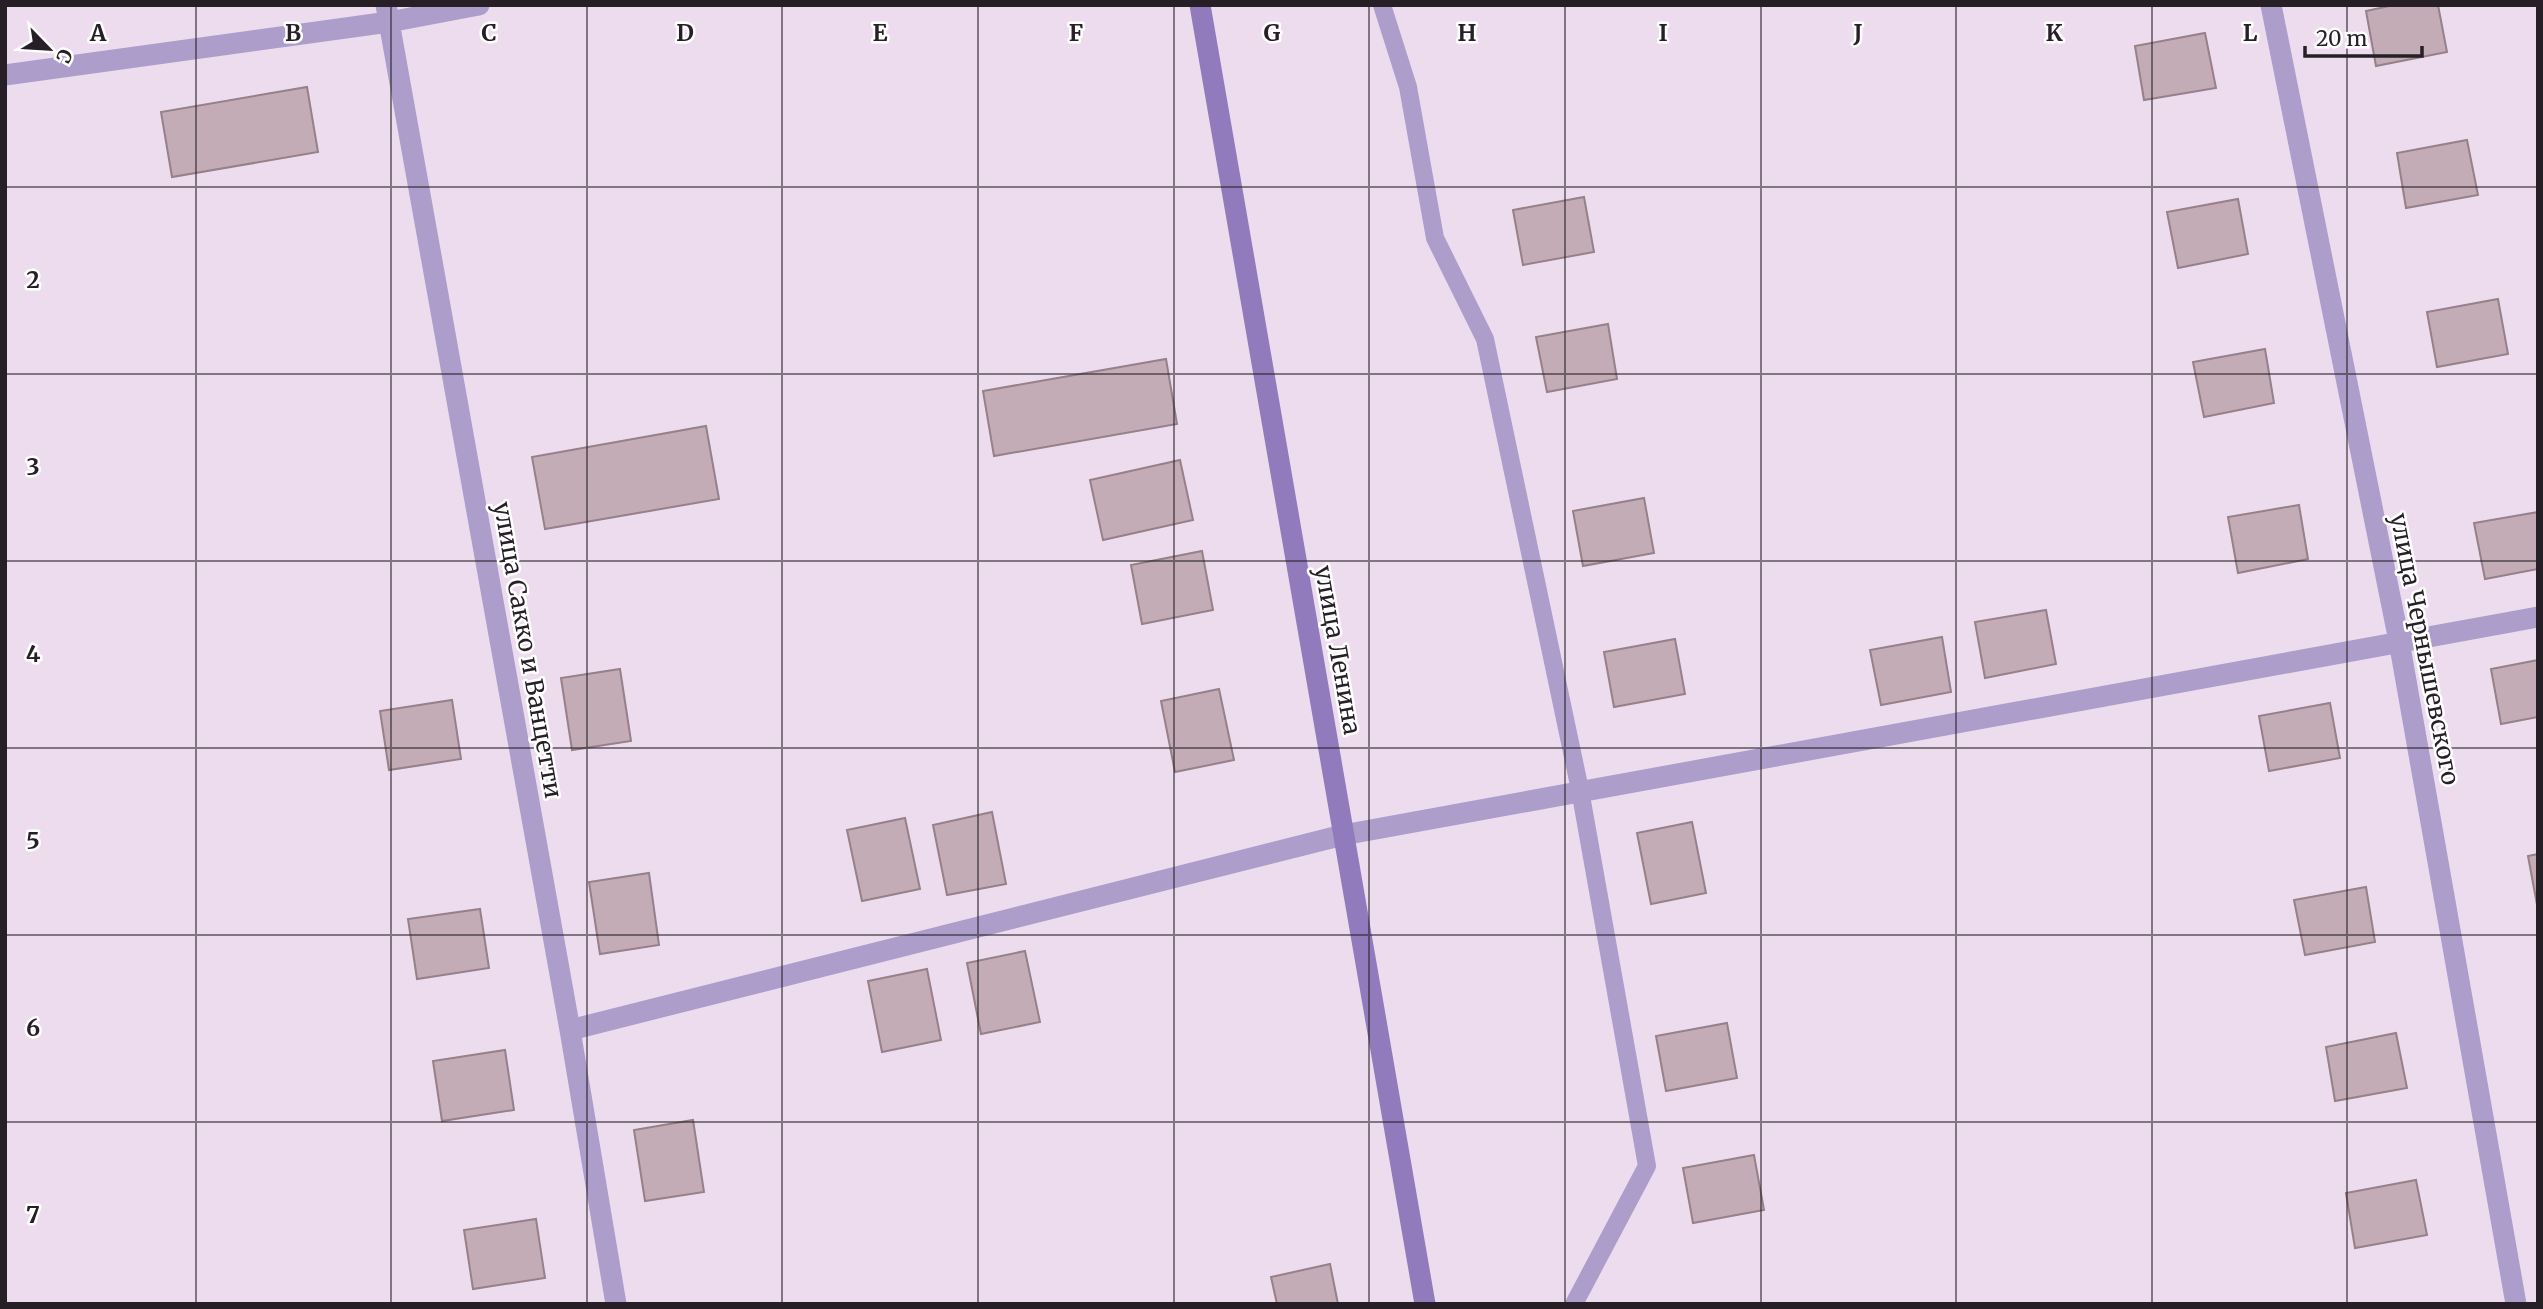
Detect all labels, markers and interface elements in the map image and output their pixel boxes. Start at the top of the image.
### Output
north arrow [14,14,84,84]
scale bar [2305,14,2422,58]
text: A [89,18,107,47]
text: B [285,18,301,47]
text: C [481,18,497,47]
text: D [676,18,694,47]
text: E [872,18,888,47]
text: F [1069,18,1083,47]
text: G [1264,18,1281,47]
text: H [1458,18,1477,47]
text: I [1658,18,1668,47]
text: J [1852,18,1863,47]
text: K [2045,18,2063,47]
text: L [2243,18,2258,47]
text: 20 m [2316,25,2368,52]
text: С [51,45,78,67]
text: 2 [26,265,40,294]
text: 3 [26,452,40,481]
street label: улица Сакко и Ванцетти [487,499,569,801]
street label: улица Чернышевского [2383,510,2467,788]
street label: улица Ленина [1308,563,1368,737]
text: 4 [26,639,41,668]
text: 5 [26,826,40,855]
text: 6 [26,1013,40,1042]
text: 7 [26,1200,40,1229]

